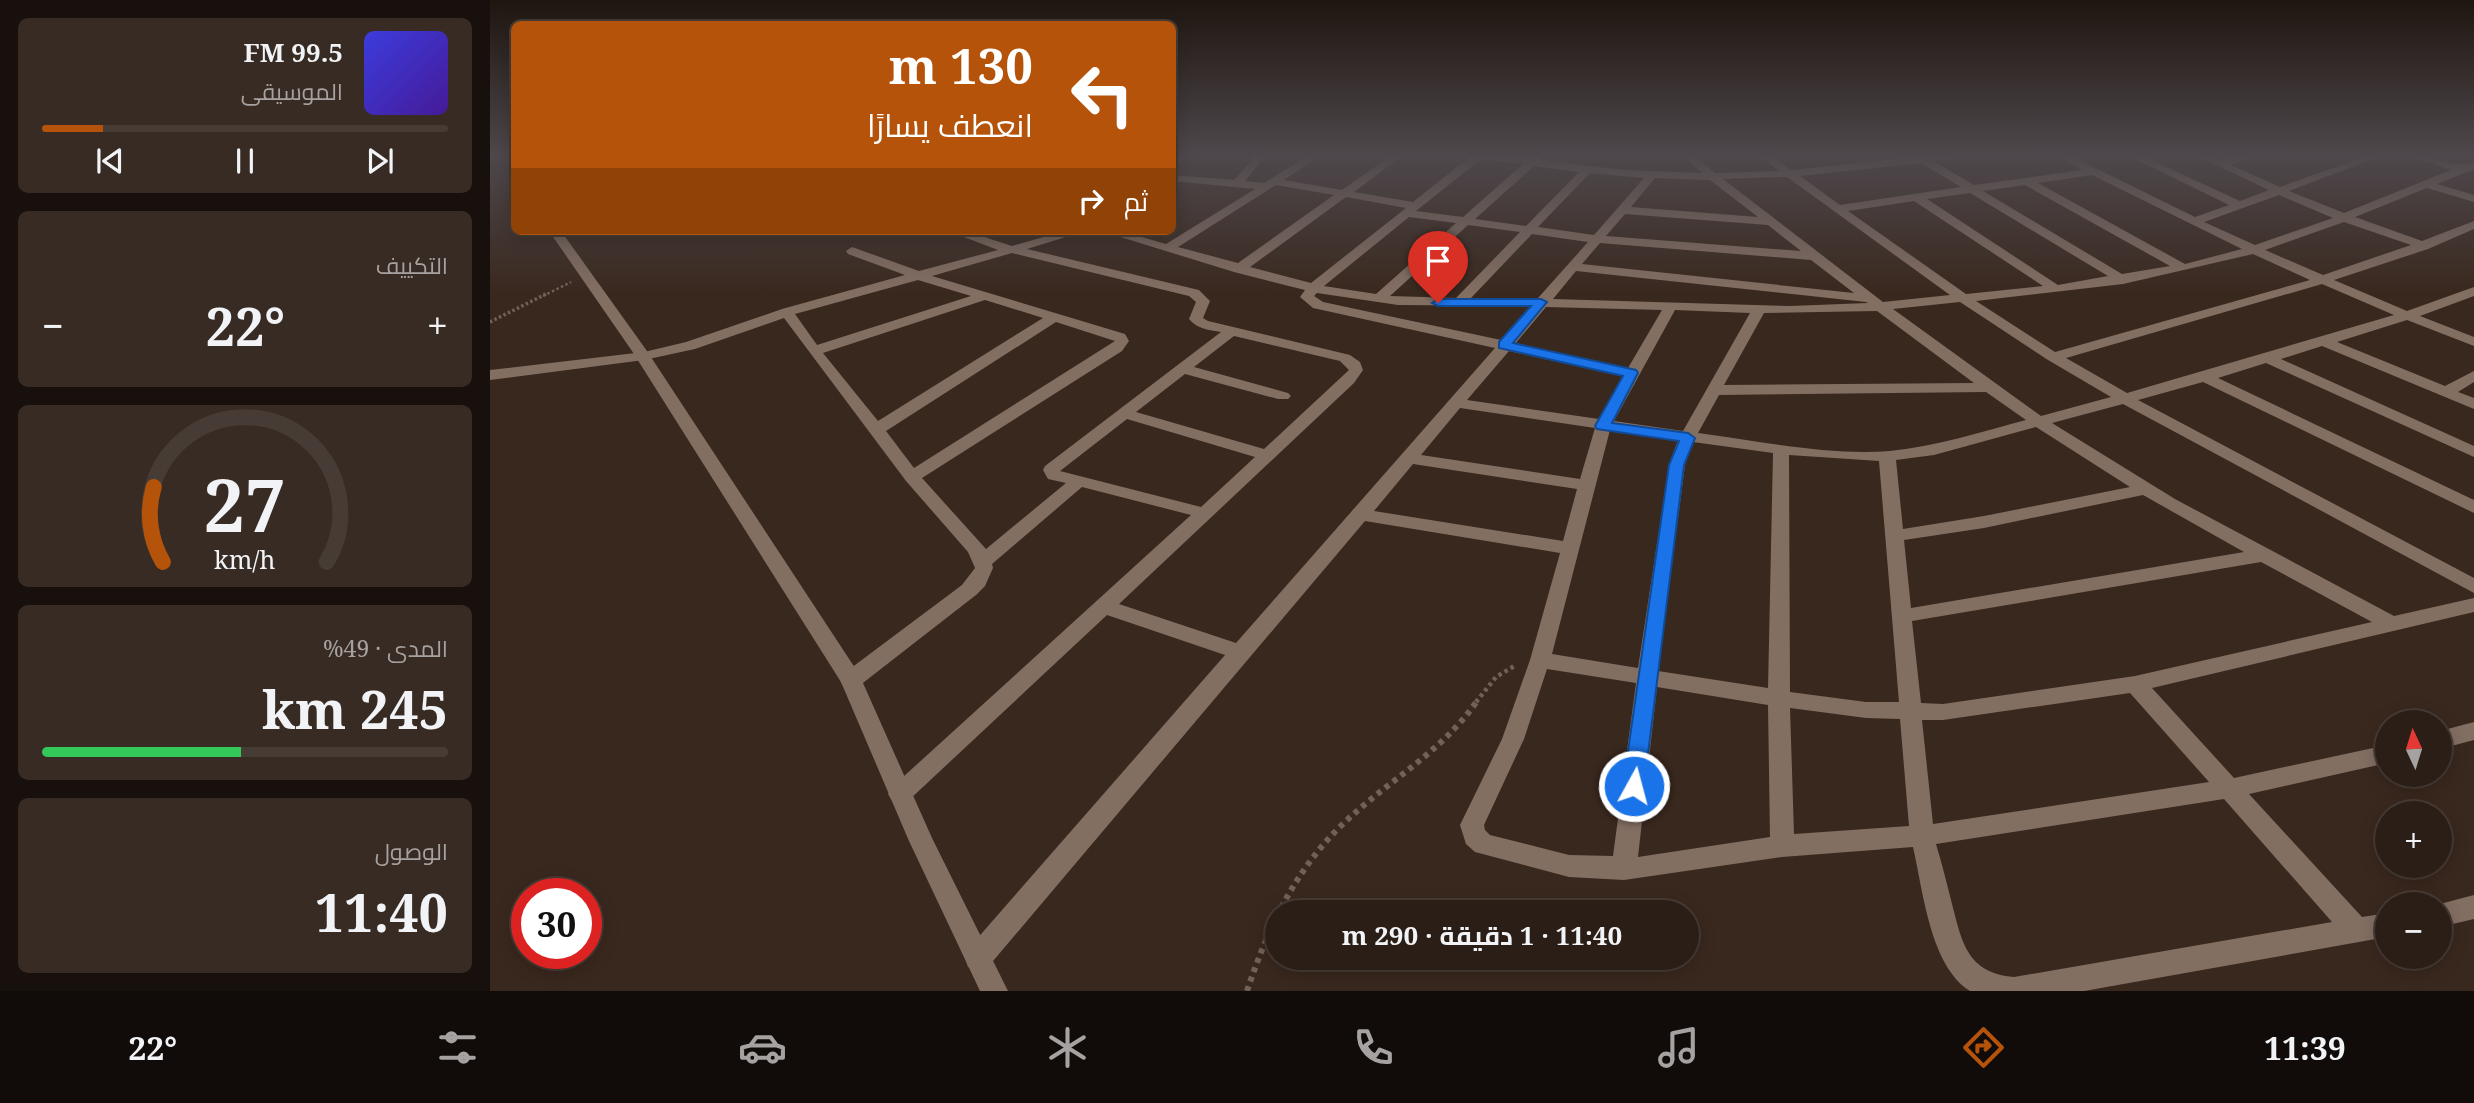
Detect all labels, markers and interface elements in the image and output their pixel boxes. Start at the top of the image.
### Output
text: 130 m [889,32,1033,98]
text: 99.5 FM [244,34,343,70]
icon: left [1057,49,1148,140]
text: الموسيقى [241,75,343,107]
text: انعطف يسارًا [867,103,1033,146]
icon: previous [91,142,129,180]
icon: pause [226,142,264,180]
icon: next [361,142,399,180]
icon: right [1072,182,1110,220]
text: ثم [1124,183,1148,219]
pin [1408,231,1468,303]
icon: arrive [1419,242,1457,280]
text: التكييف [376,249,448,281]
text: 22° [206,290,285,361]
text: − [42,299,64,351]
text: + [427,299,448,351]
text: 27 [204,454,286,553]
text: km/h [214,541,276,575]
text: المدى · 49% [323,632,448,664]
text: 245 km [262,673,448,744]
north arrow [2375,710,2452,788]
map controls [2375,710,2452,969]
position arrow [1597,749,1671,823]
button: + [2375,801,2452,878]
text: الوصول [375,835,448,867]
text: 11:40 [315,876,448,947]
speed limit sign: 30 [511,878,602,969]
button: − [2375,892,2452,969]
text: 11:40 · 1 دقيقة · 290 m [1342,917,1622,953]
icon: filters [433,1023,482,1072]
icon: car [738,1023,787,1072]
icon: climate [1043,1023,1092,1072]
icon: phone [1349,1023,1398,1072]
icon: music [1654,1023,1703,1072]
icon: directions [1959,1023,2008,1072]
text: 22° [128,1026,177,1069]
text: 11:39 [2264,1026,2346,1069]

